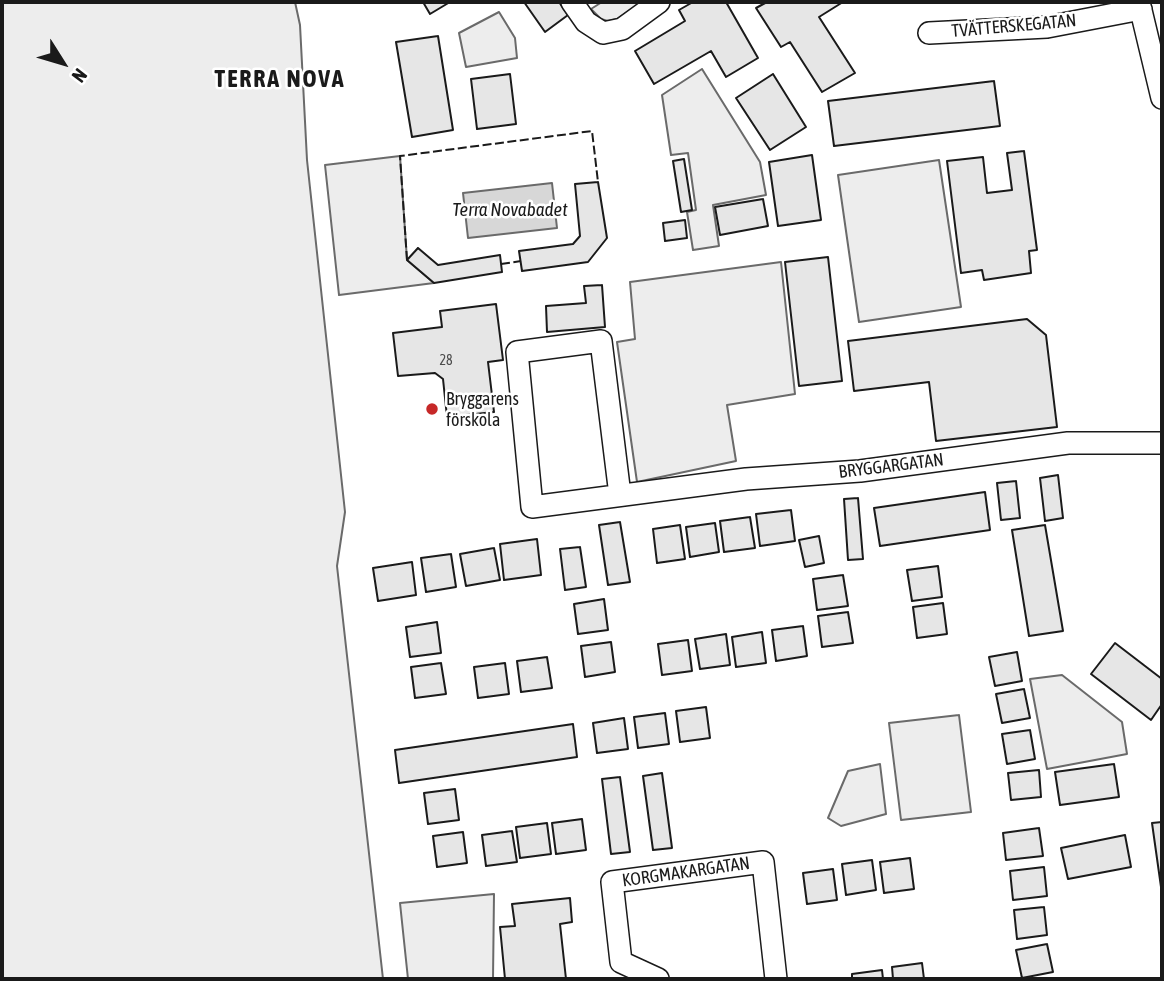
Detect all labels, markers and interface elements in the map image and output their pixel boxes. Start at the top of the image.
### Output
street label: TVÄTTERSKEGATAN [951,10,1077,42]
north arrow [28,28,98,98]
text: N [68,65,92,87]
district label: TERRA NOVA [216,65,344,93]
water label: Terra Novabadet [452,199,568,221]
house number: 28 [439,353,453,369]
place label: Bryggarens förskola [446,388,519,430]
marker: Bryggarens förskola [424,401,440,417]
street label: BRYGGARGATAN [837,449,945,483]
street label: KORGMAKARGATAN [621,852,751,892]

